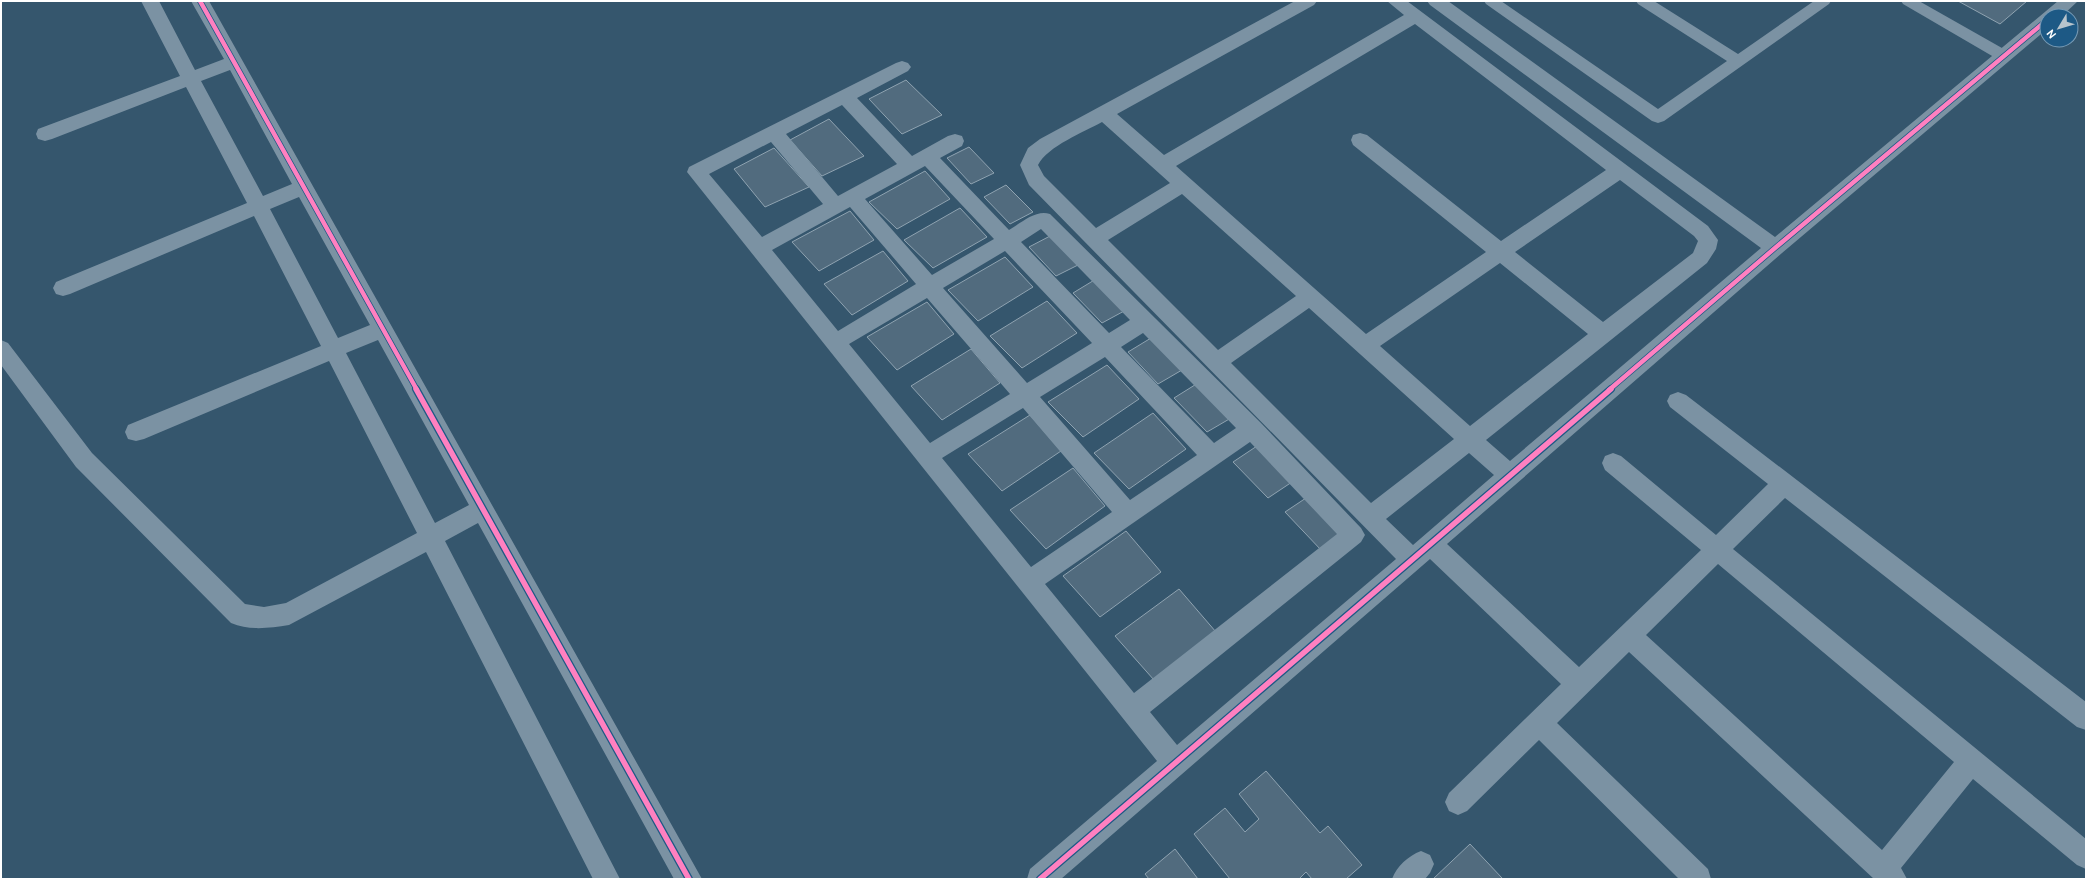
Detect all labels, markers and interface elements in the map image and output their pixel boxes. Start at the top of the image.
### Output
north arrow [2039,8,2079,48]
text: N [2043,27,2059,42]

